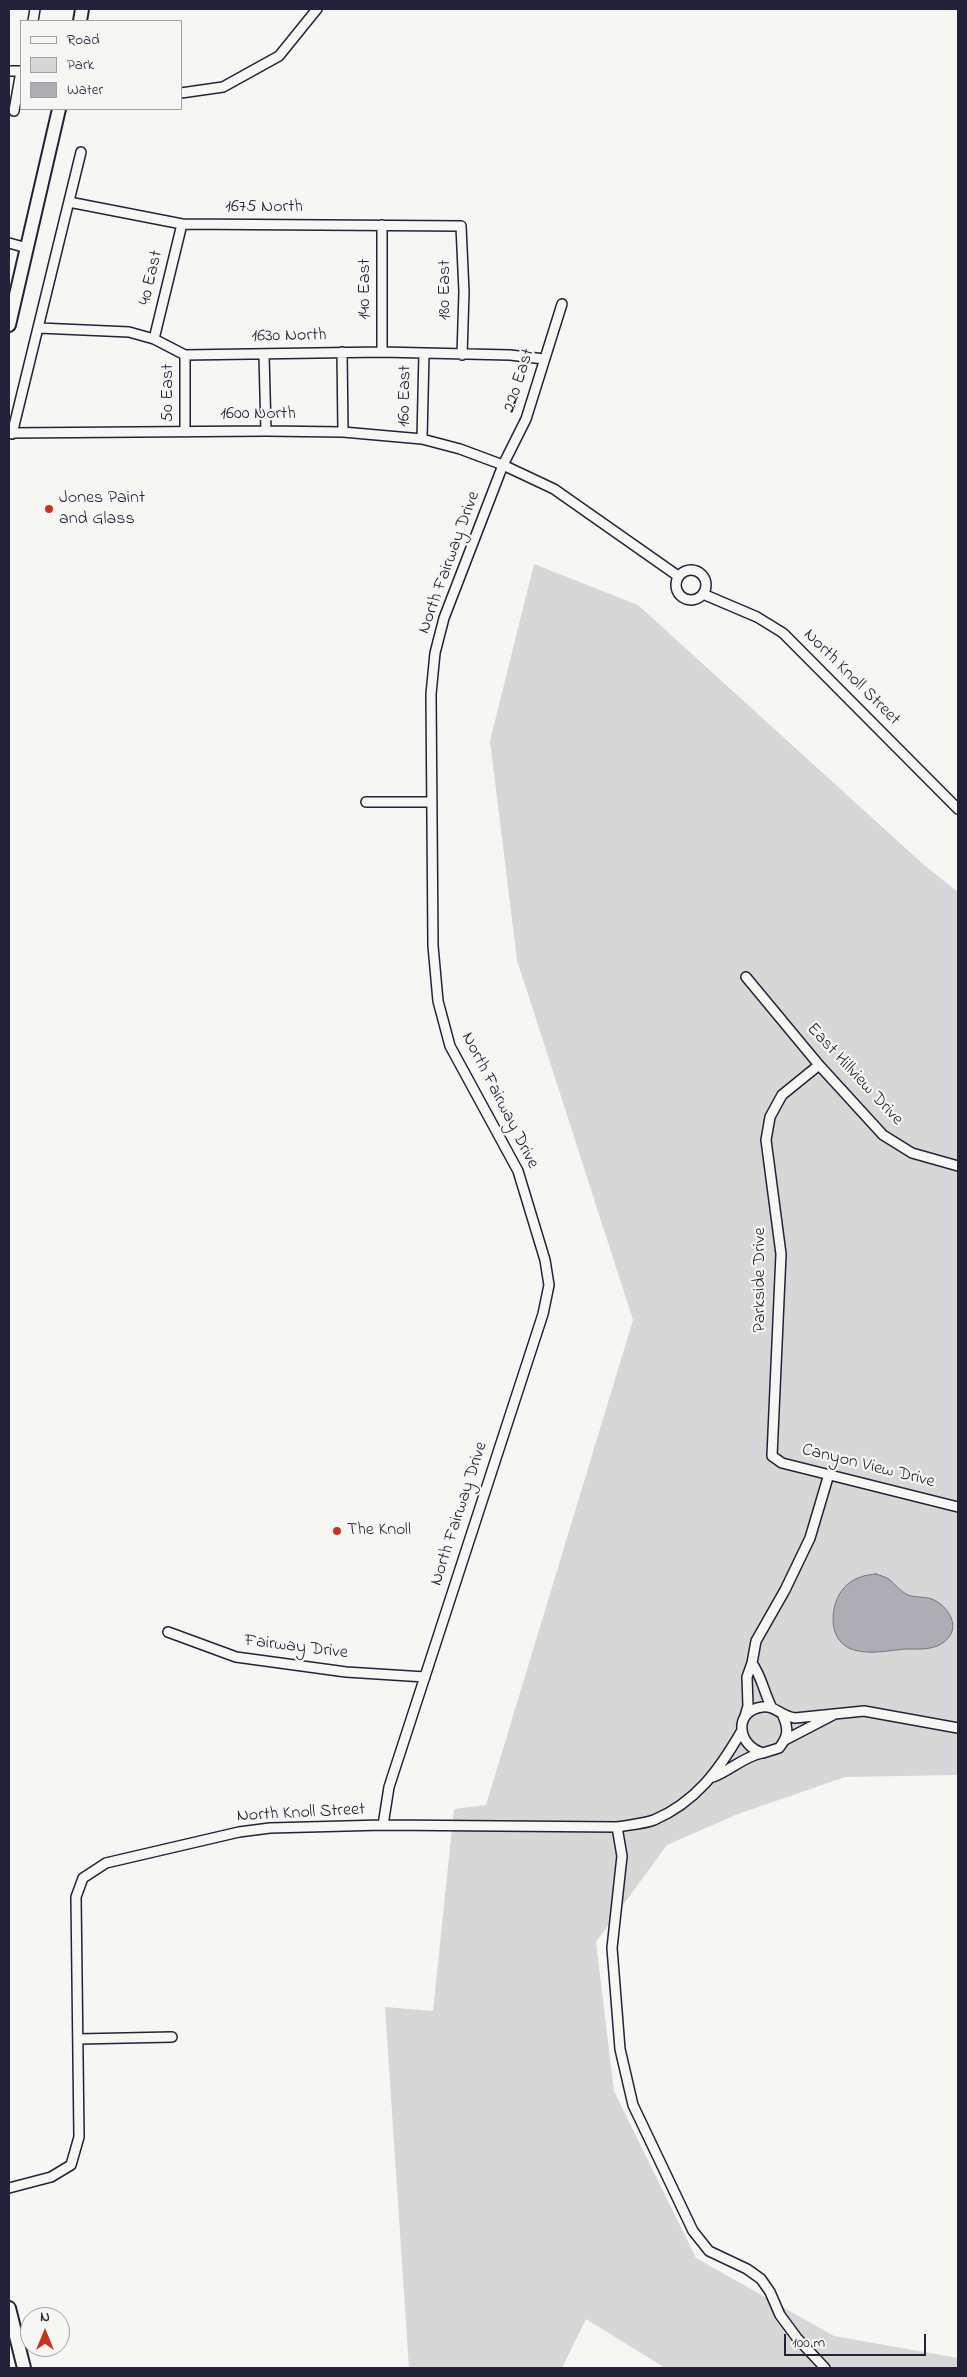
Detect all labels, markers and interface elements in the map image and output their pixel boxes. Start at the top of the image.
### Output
legend [20,20,182,110]
text: Road [67,29,100,51]
text: Park [67,54,94,76]
text: Water [67,79,103,101]
street label: 1675 North [225,197,303,219]
street label: 40 East [135,249,169,307]
street label: 140 East [355,258,377,320]
street label: 180 East [435,260,457,320]
street label: 1630 North [251,326,327,348]
street label: 220 East [500,346,540,416]
street label: 50 East [158,364,180,422]
street label: 160 East [395,365,417,427]
street label: 1600 North [220,404,296,426]
place label: Jones Paint and Glass [59,488,145,530]
street label: North Fairway Drive [414,489,486,637]
marker: Jones Paint and Glass [43,503,55,515]
street label: North Knoll Street [798,625,904,731]
street label: East Hillview Drive [801,1019,907,1131]
street label: North Fairway Drive [455,1029,543,1173]
street label: Parkside Drive [750,1227,772,1333]
street label: North Fairway Drive [427,1439,493,1589]
street label: Canyon View Drive [799,1440,937,1494]
place label: The Knoll [347,1520,411,1542]
marker: The Knoll [331,1525,343,1537]
street label: Fairway Drive [243,1631,349,1665]
street label: North Knoll Street [236,1800,366,1828]
north arrow [20,2307,70,2357]
text: N [40,2307,50,2328]
scale bar [787,2324,930,2356]
text: 100 m [792,2332,825,2354]

